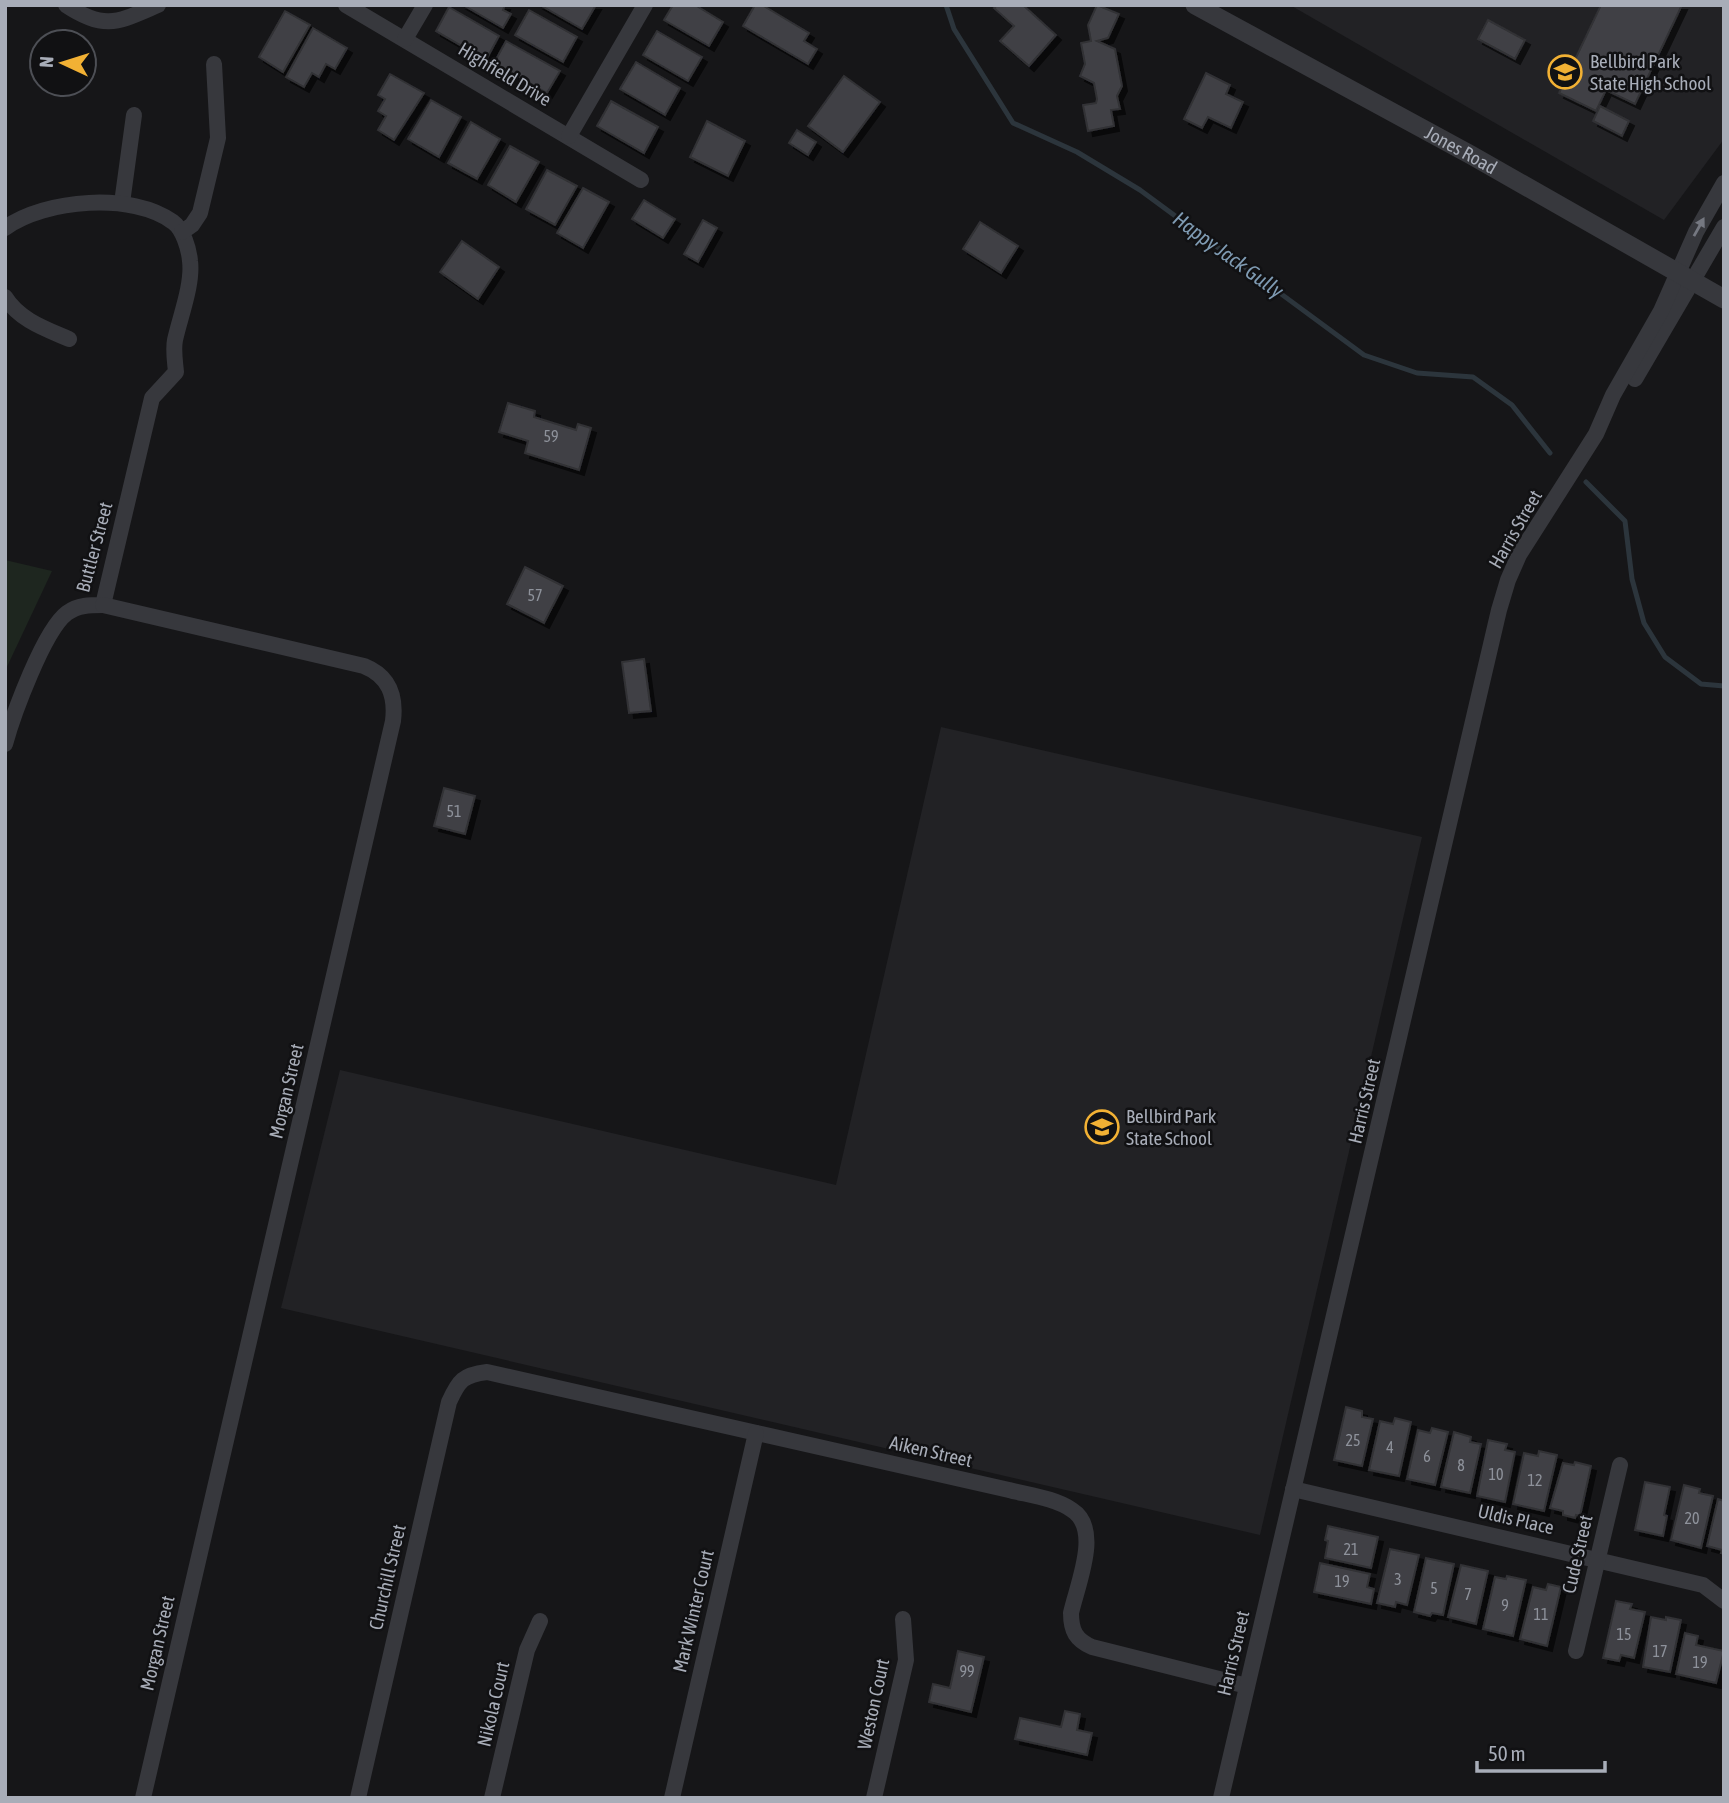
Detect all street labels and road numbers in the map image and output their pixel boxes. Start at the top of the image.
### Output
street label: Highfield Drive [455,38,555,110]
street label: Jones Road [1421,121,1501,178]
street label: Harris Street [1484,486,1546,572]
street label: Buttler Street [71,499,117,595]
street label: Morgan Street [264,1041,308,1141]
street label: Harris Street [1344,1056,1384,1146]
street label: Aiken Street [888,1431,974,1471]
street label: Uldis Place [1476,1500,1556,1538]
street label: Cude Street [1557,1513,1597,1595]
street label: Churchill Street [364,1522,410,1632]
street label: Mark Winter Court [668,1548,718,1674]
street label: Morgan Street [135,1593,179,1693]
street label: Harris Street [1213,1608,1253,1698]
street label: Weston Court [853,1657,893,1751]
street label: Nikola Court [473,1659,513,1749]

